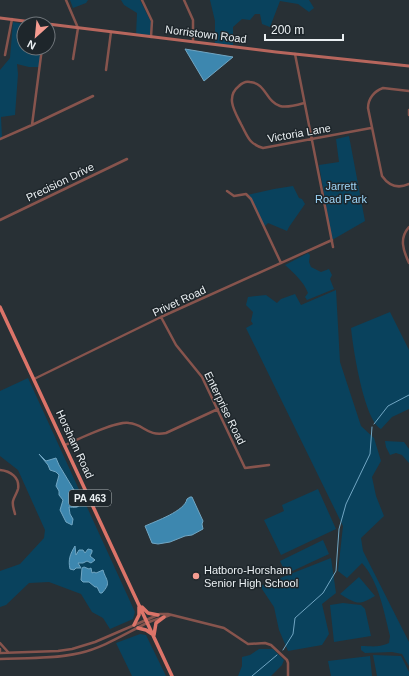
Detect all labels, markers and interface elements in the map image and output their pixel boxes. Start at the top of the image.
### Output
north arrow [16,16,56,56]
scale bar [265,16,343,42]
street label: Norristown Road [165,23,247,45]
text: 200 m [271,23,304,37]
text: N [25,38,38,52]
street label: Victoria Lane [266,122,332,144]
street label: Precision Drive [24,160,96,204]
park label: Jarrett Road Park [315,180,367,205]
street label: Privet Road [150,283,208,319]
street label: Enterprise Road [202,370,248,446]
street label: Horsham Road [54,408,96,480]
road number: PA 463 [69,490,111,506]
place label: Hatboro-Horsham Senior High School [204,564,298,589]
marker: Hatboro-Horsham Senior High School [191,571,201,581]

